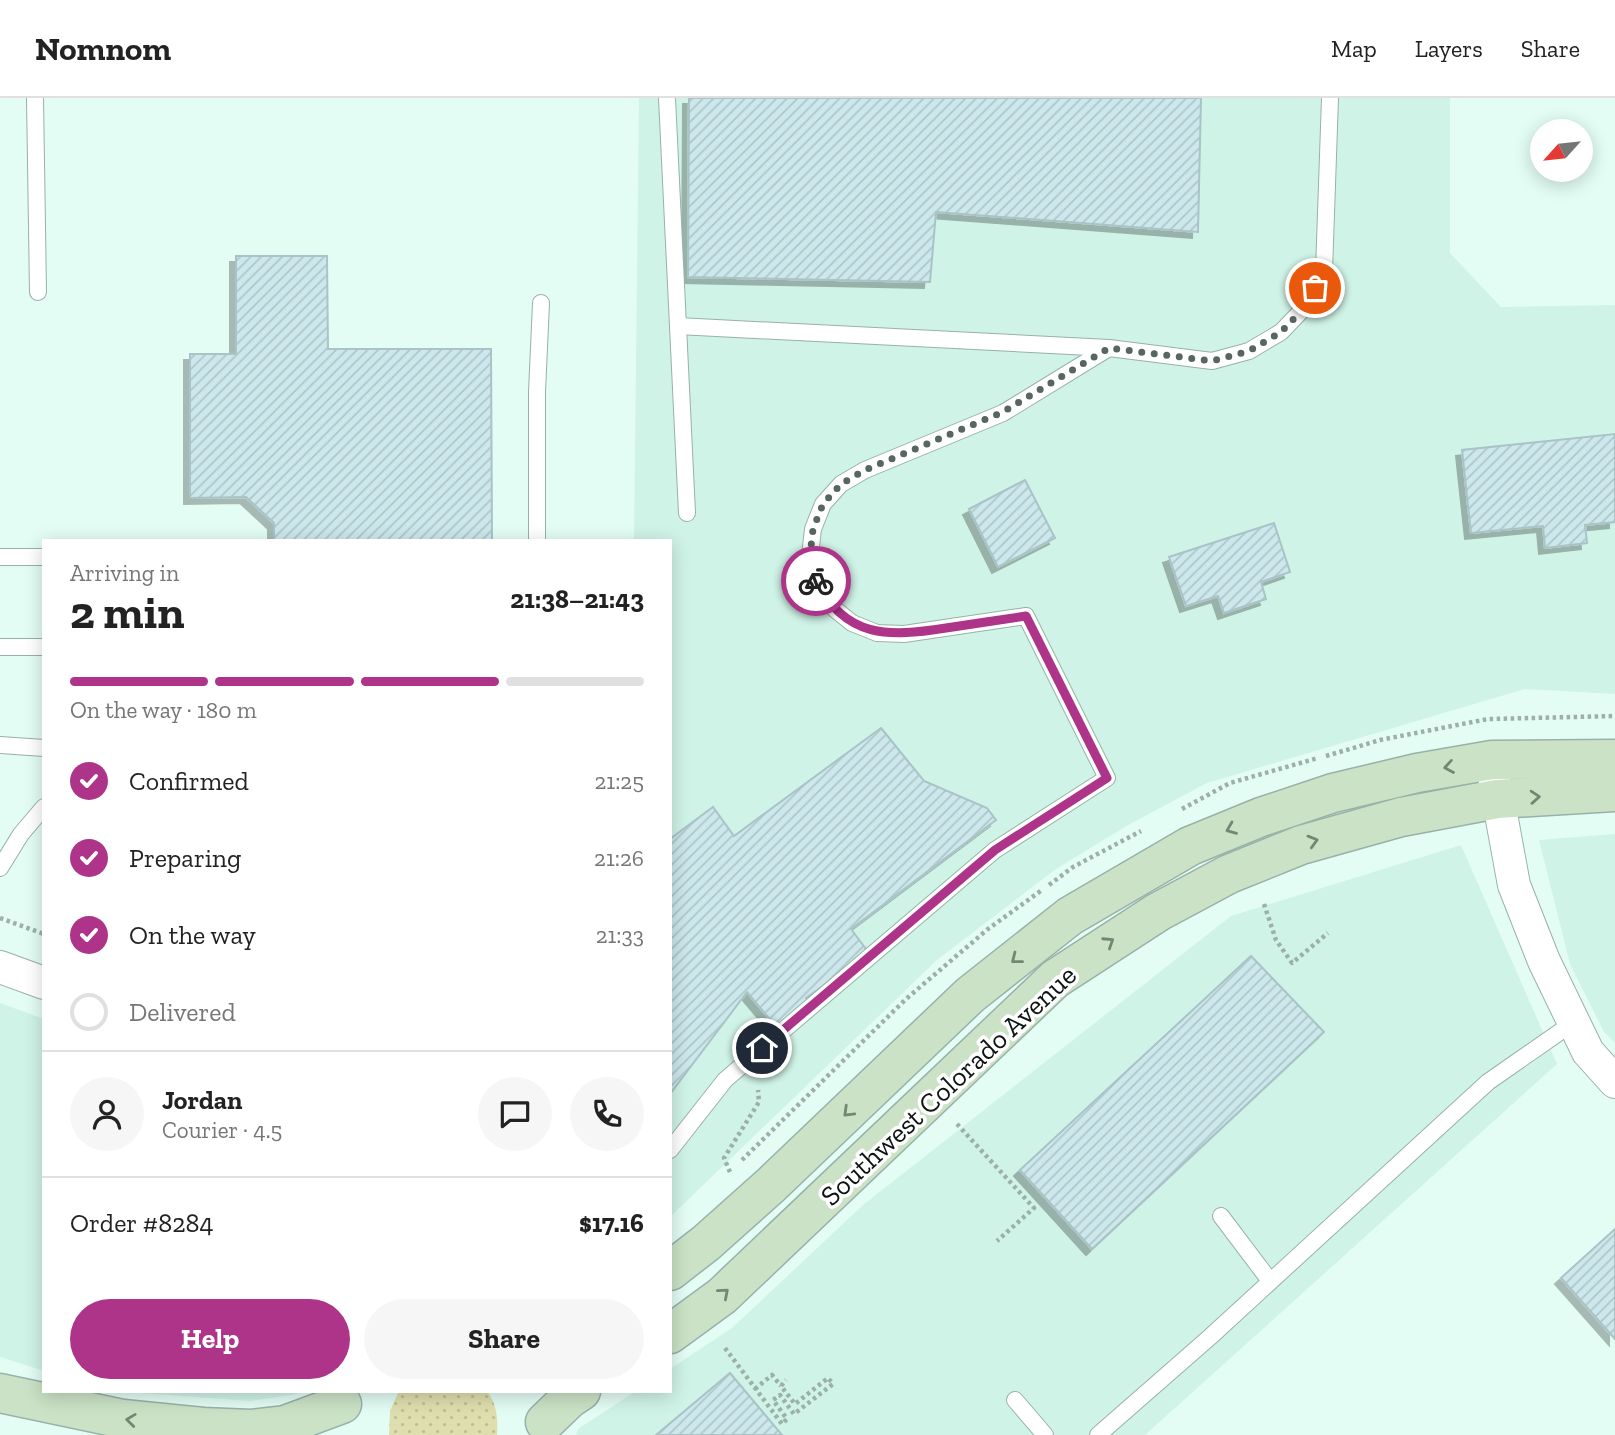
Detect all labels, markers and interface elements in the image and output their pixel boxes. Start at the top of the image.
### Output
text: Nomnom [35,29,171,68]
text: Map [1331,34,1377,63]
text: Layers [1415,34,1483,63]
text: Share [1521,34,1580,63]
north arrow [1530,119,1592,182]
map controls [1530,119,1593,182]
pin [1285,258,1345,318]
icon: bag [1296,269,1334,307]
courier [781,546,851,616]
text: Arriving in [70,559,179,587]
icon: bike [797,562,835,600]
text: 21:38–21:43 [510,583,644,615]
text: 2 min [70,585,185,640]
text: On the way · 180 m [70,696,257,724]
one-way arrow [1443,759,1455,774]
icon: check [70,762,108,800]
text: Confirmed [129,765,249,797]
text: 21:25 [595,767,644,795]
one-way arrow [1530,790,1541,805]
one-way arrow [1226,821,1238,835]
one-way arrow [1307,835,1319,850]
icon: check [70,839,108,877]
text: Preparing [129,842,241,874]
text: 21:26 [594,844,644,872]
icon: check [70,916,108,954]
text: On the way [129,919,256,951]
text: 21:33 [596,921,644,949]
one-way arrow [1102,937,1115,950]
one-way arrow [1012,950,1024,963]
street label: Southwest Colorado Avenue [814,958,1083,1212]
text: Delivered [129,996,236,1028]
pin [732,1018,792,1078]
icon: home [743,1029,781,1067]
button: person [70,1077,144,1151]
button: chat [478,1077,552,1151]
button: phone [570,1077,644,1151]
text: Jordan [162,1084,242,1116]
one-way arrow [843,1103,856,1116]
text: Courier · 4.5 [162,1116,282,1144]
text: Order #8284 [70,1207,214,1239]
text: $17.16 [579,1207,644,1239]
one-way arrow [716,1288,729,1301]
button: Help [70,1299,350,1379]
button: Share [364,1299,644,1379]
one-way arrow [125,1412,137,1427]

